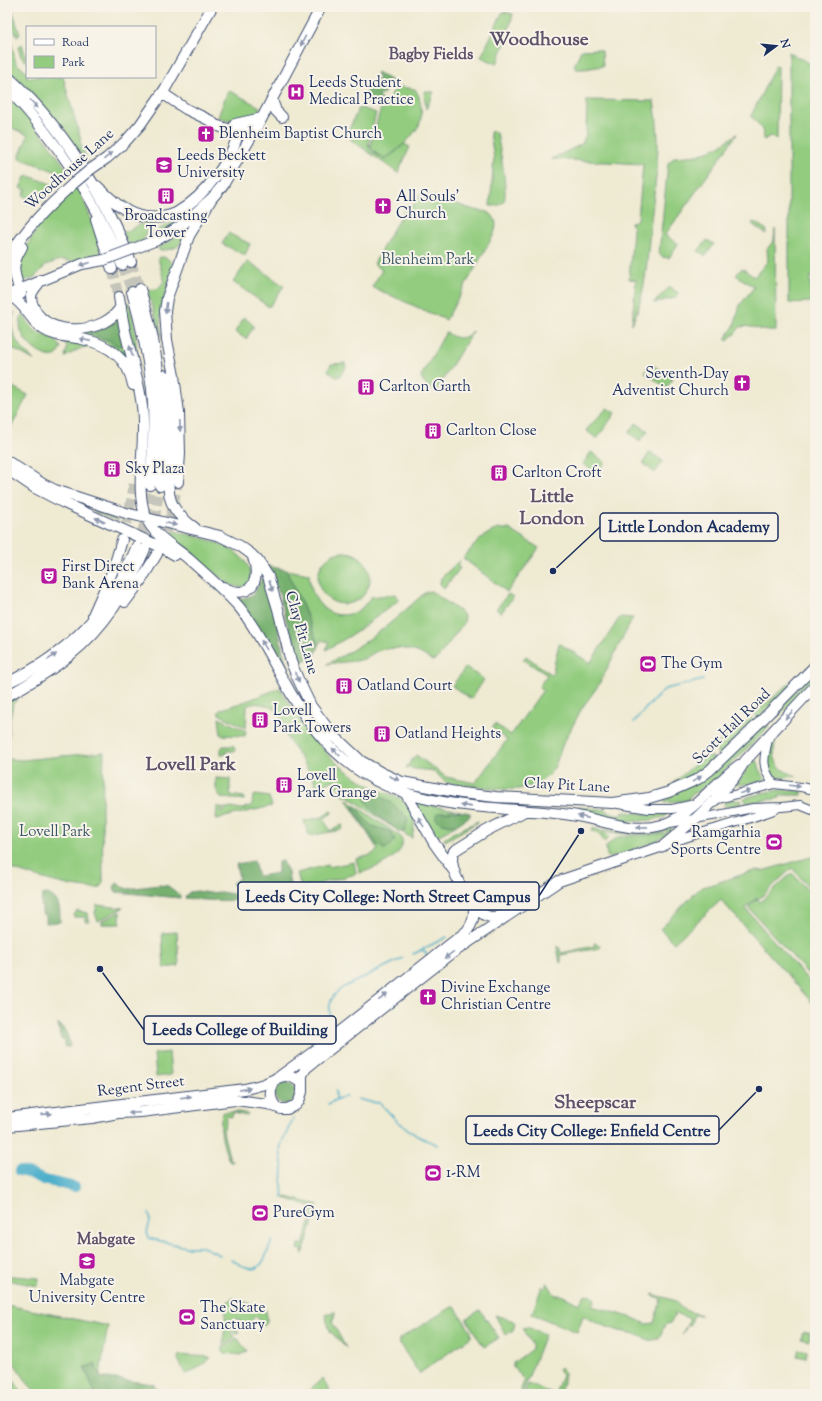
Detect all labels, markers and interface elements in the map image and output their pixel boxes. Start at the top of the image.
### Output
legend [26,26,156,78]
north arrow [756,26,796,66]
district label: Woodhouse [489,27,589,54]
text: Road [62,34,89,52]
one-way arrow [300,36,306,47]
text: N [775,36,794,50]
district label: Bagby Fields [389,44,473,67]
text: Park [62,54,85,72]
place label: Leeds Student Medical Practice [309,73,414,111]
hospital icon: Leeds Student Medical Practice [286,82,306,102]
one-way arrow [29,99,38,108]
street label: Woodhouse Lane [21,124,119,216]
church icon: Blenheim Baptist Church [196,124,216,144]
place label: Blenheim Baptist Church [219,124,383,145]
place label: Leeds Beckett University [177,146,266,184]
one-way arrow [103,151,114,160]
school or university icon: Leeds Beckett University [154,155,174,175]
building icon: Broadcasting Tower [156,186,176,206]
place label: All Souls' Church [396,187,460,225]
church icon: All Souls' Church [373,196,393,216]
place label: Broadcasting Tower [124,206,208,244]
park label: Blenheim Park [381,250,475,271]
one-way arrow [79,261,91,267]
one-way arrow [163,302,169,314]
one-way arrow [79,337,91,343]
one-way arrow [128,345,134,357]
place label: Seventh-Day Adventist Church [612,364,730,402]
church icon: Seventh-Day Adventist Church [732,373,752,393]
building icon: Carlton Garth [356,377,376,397]
place label: Carlton Garth [379,377,471,398]
one-way arrow [176,420,183,432]
building icon: Carlton Close [423,421,443,441]
place label: Carlton Close [446,421,537,442]
building icon: Sky Plaza [102,459,122,479]
place label: Sky Plaza [125,459,185,480]
building icon: Carlton Croft [489,463,509,483]
place label: Carlton Croft [512,463,602,484]
district label: Little London [519,484,585,533]
callout: Little London Academy [600,513,778,541]
one-way arrow [95,517,106,523]
text: Little London Academy [608,517,770,540]
one-way arrow [165,522,177,528]
place label: First Direct Bank Arena [62,557,139,595]
theatre icon: First Direct Bank Arena [39,566,59,586]
one-way arrow [269,581,275,593]
street label: Clay Pit Lane [279,589,323,677]
one-way arrow [260,640,268,650]
one-way arrow [47,653,57,661]
sports icon: The Gym [638,654,658,674]
place label: The Gym [661,654,723,675]
one-way arrow [294,671,300,682]
building icon: Oatland Court [334,676,354,696]
place label: Oatland Court [357,676,452,697]
street label: Scott Hall Road [688,684,776,770]
place label: Lovell Park Towers [273,701,351,739]
building icon: Lovell Park Towers [250,710,270,730]
one-way arrow [784,710,793,720]
building icon: Oatland Heights [372,724,392,744]
place label: Oatland Heights [395,724,501,745]
one-way arrow [331,747,341,757]
district label: Lovell Park [146,752,237,779]
place label: Lovell Park Grange [297,766,377,804]
street label: Clay Pit Lane [523,773,611,799]
building icon: Lovell Park Grange [274,775,294,795]
one-way arrow [388,775,399,781]
one-way arrow [692,775,702,783]
one-way arrow [789,783,801,790]
one-way arrow [738,788,751,794]
one-way arrow [460,803,472,809]
one-way arrow [577,814,589,820]
one-way arrow [418,816,425,828]
park label: Lovell Park [19,822,91,843]
place label: Ramgarhia Sports Centre [671,823,761,861]
one-way arrow [635,824,648,830]
sports icon: Ramgarhia Sports Centre [764,832,784,852]
callout: Leeds City College: North Street Campus [238,882,539,910]
text: Leeds City College: North Street Campus [245,887,531,910]
one-way arrow [444,951,455,959]
place label: Divine Exchange Christian Centre [441,978,551,1016]
church icon: Divine Exchange Christian Centre [418,987,438,1007]
one-way arrow [378,992,389,1001]
callout: Leeds College of Building [144,1016,336,1044]
text: Leeds College of Building [152,1020,328,1043]
street label: Regent Street [96,1071,186,1103]
one-way arrow [239,1085,251,1091]
district label: Sheepscar [554,1090,637,1117]
one-way arrow [179,1094,192,1100]
one-way arrow [128,1109,140,1116]
one-way arrow [40,1110,52,1117]
callout: Leeds City College: Enfield Centre [466,1116,719,1144]
text: Leeds City College: Enfield Centre [473,1121,711,1144]
sports icon: 1-RM [423,1163,443,1183]
place label: 1-RM [446,1163,481,1184]
sports icon: PureGym [250,1203,270,1223]
place label: PureGym [273,1203,335,1224]
district label: Mabgate [77,1229,136,1252]
school or university icon: Mabgate University Centre [77,1251,97,1271]
place label: Mabgate University Centre [29,1271,145,1309]
place label: The Skate Sanctuary [200,1298,265,1336]
sports icon: The Skate Sanctuary [177,1307,197,1327]

